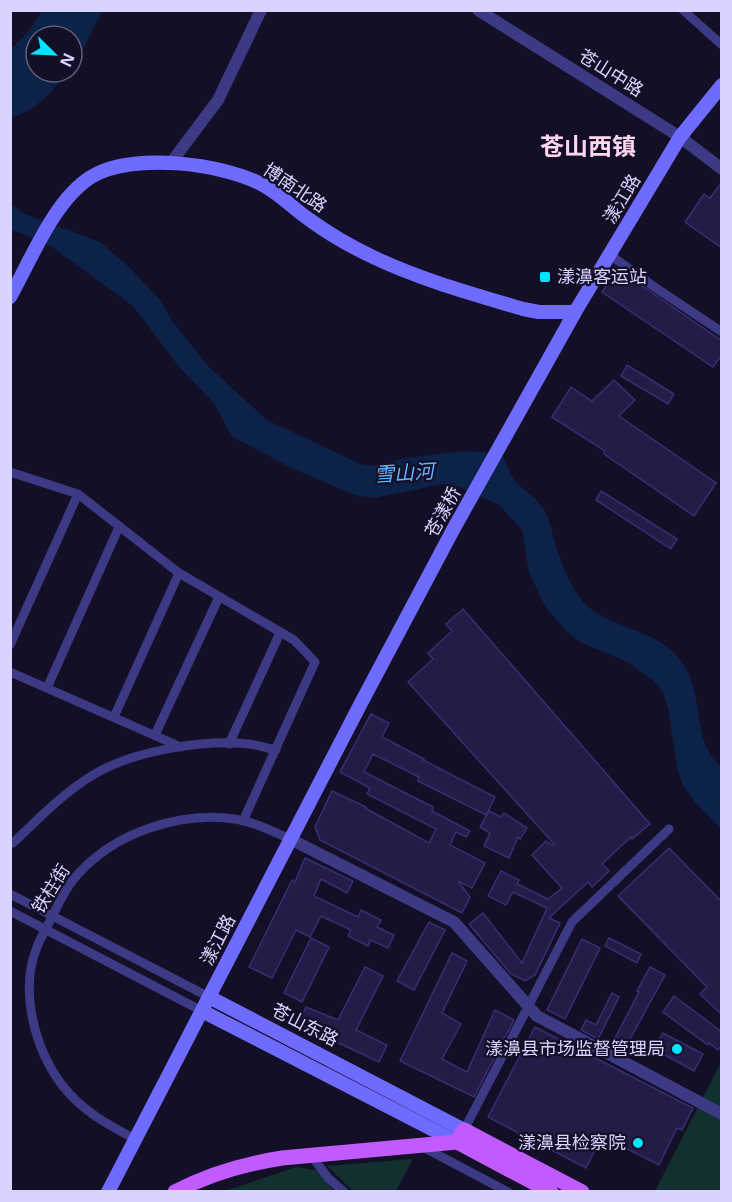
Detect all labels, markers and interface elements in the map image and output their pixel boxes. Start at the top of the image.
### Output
north arrow [24,24,84,84]
street label: 苍山中路 [575,43,648,101]
text: N [55,50,80,71]
district label: 苍山西镇 [540,129,636,162]
street label: 博南北路 [259,157,332,217]
street label: 漾江路 [597,169,645,228]
place label: 漾濞客运站 [557,264,647,288]
marker: 漾濞客运站 [538,270,552,284]
water label: 雪山河 [373,457,439,488]
street label: 苍漾桥 [419,482,466,541]
street label: 铁柱街 [26,859,75,918]
street label: 漾江路 [194,910,240,969]
street label: 苍山东路 [268,997,343,1051]
place label: 漾濞县市场监督管理局 [485,1036,665,1060]
marker: 漾濞县市场监督管理局 [670,1042,684,1056]
place label: 漾濞县检察院 [518,1130,626,1154]
marker: 漾濞县检察院 [631,1136,645,1150]

